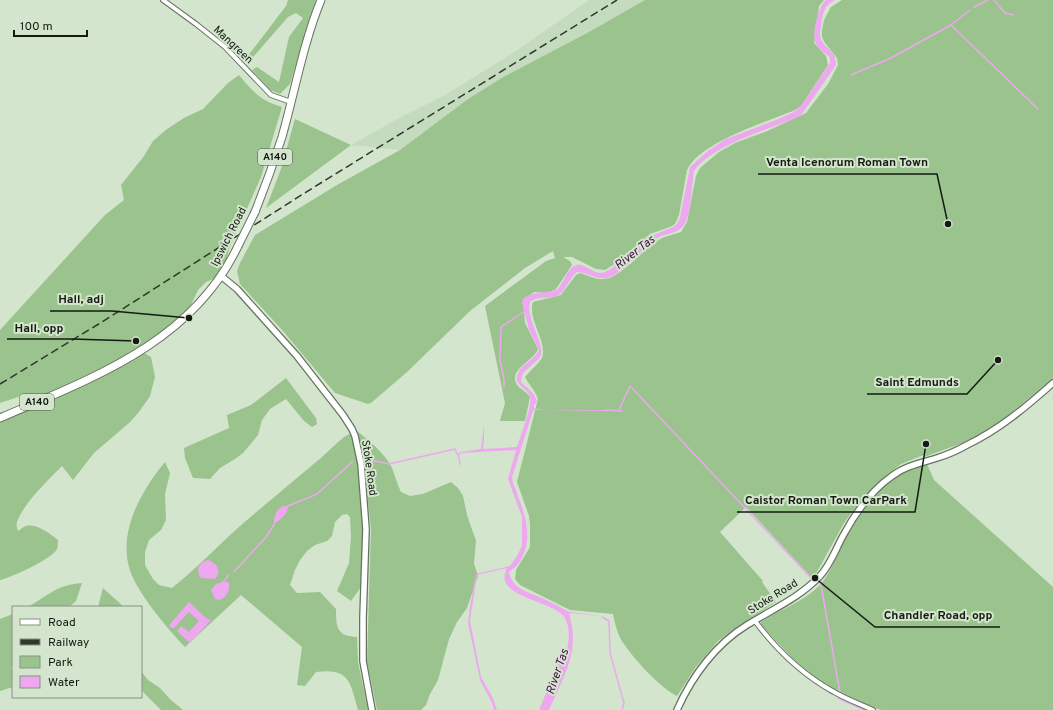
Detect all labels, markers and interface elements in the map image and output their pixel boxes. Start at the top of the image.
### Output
scale bar [14,12,87,38]
text: 100 m [20,19,53,35]
street label: Mangreen [210,23,256,67]
road number: A140 [258,149,292,165]
callout: Venta Icenorum Roman Town [758,150,937,174]
text: Venta Icenorum Roman Town [766,155,928,171]
street label: Ipswich Road [208,205,250,269]
water label: River Tas [612,232,659,274]
callout: Hall, adj [50,287,112,311]
text: Hall, adj [58,292,104,308]
callout: Hall, opp [7,315,72,339]
text: Hall, opp [15,321,63,337]
callout: Saint Edmunds [867,370,967,394]
text: Saint Edmunds [875,375,959,391]
road number: A140 [20,394,54,410]
street label: Stoke Road [358,439,380,497]
callout: Caistor Roman Town CarPark [737,488,915,512]
text: Caistor Roman Town CarPark [745,493,907,509]
street label: Stoke Road [745,576,801,618]
callout: Chandler Road, opp [875,603,1000,627]
legend [12,606,142,698]
text: Chandler Road, opp [884,608,992,624]
text: Road [48,615,76,631]
text: Railway [48,635,89,651]
water label: River Tas [543,647,573,697]
text: Park [48,655,73,671]
text: Water [48,675,80,691]

